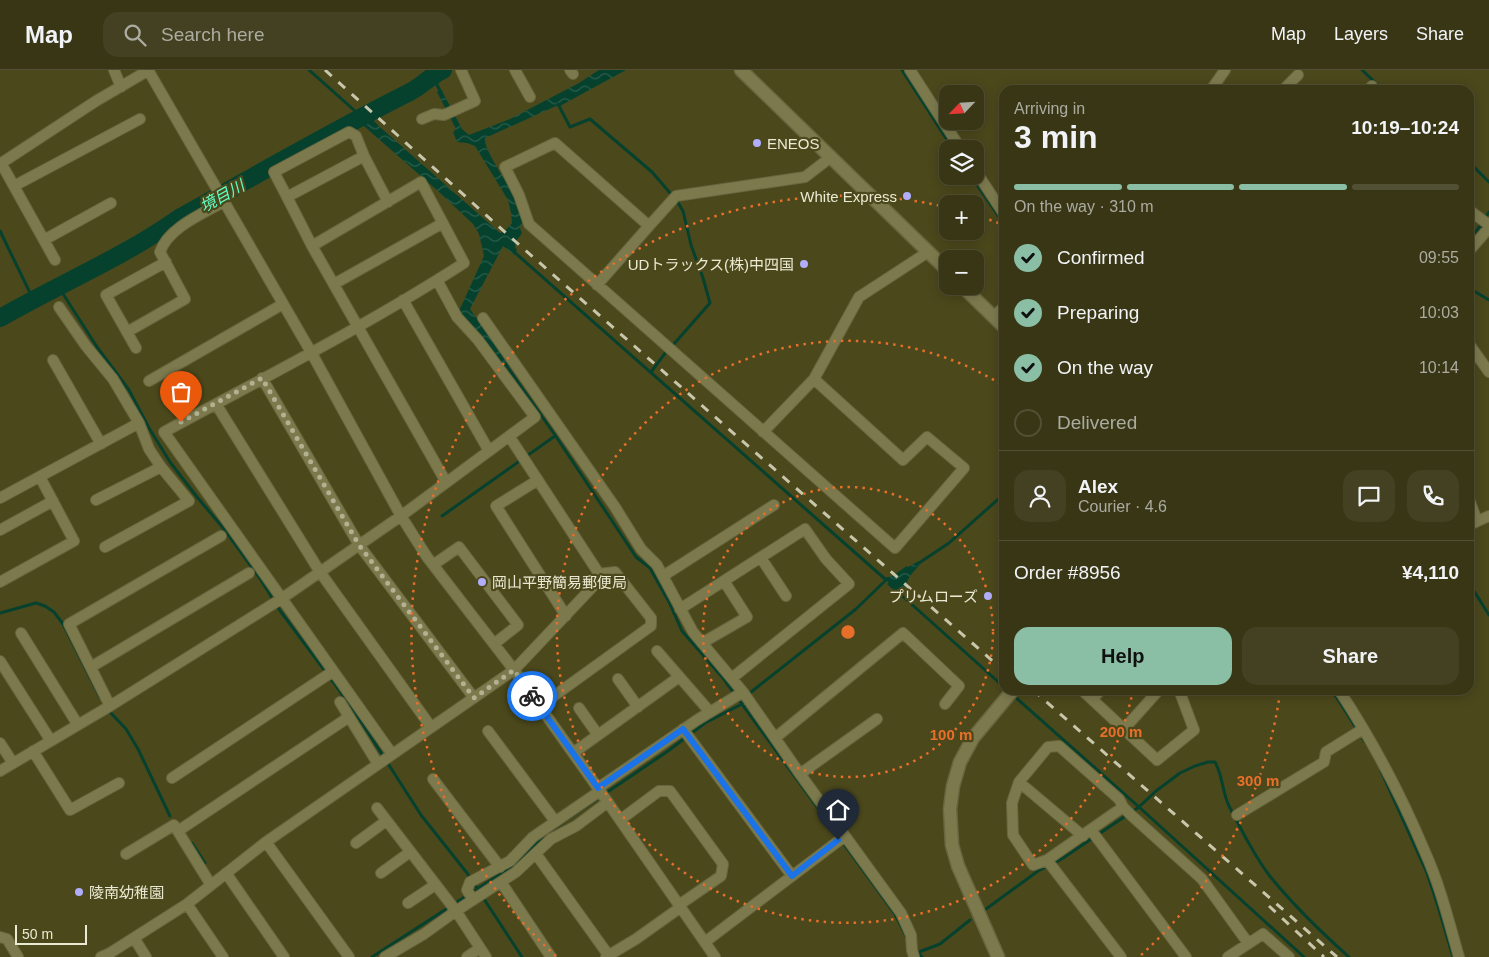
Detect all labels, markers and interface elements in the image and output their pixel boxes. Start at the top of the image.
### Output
search box [103,12,453,57]
text: Map [25,21,73,48]
icon: search [121,21,149,49]
text: Search here [161,24,265,45]
text: Map [1271,24,1306,44]
text: Layers [1334,24,1388,44]
text: Share [1416,24,1464,44]
north arrow [939,85,984,130]
map controls [939,85,984,295]
text: Arriving in [1014,100,1085,117]
text: 10:19–10:24 [1351,117,1459,138]
text: 3 min [1014,119,1098,155]
place label: ENEOS [767,135,820,152]
marker: ENEOS [751,137,763,149]
button: layers [939,140,984,185]
water label: 境目川 [197,176,249,215]
place label: White Express [800,188,897,205]
marker: White Express [901,190,913,202]
button: + [939,195,984,240]
text: On the way · 310 m [1014,198,1154,215]
icon: check [1014,244,1042,272]
text: Confirmed [1057,247,1145,268]
text: 09:55 [1419,249,1459,266]
button: − [939,250,984,295]
place label: UDトラックス(株)中四国 [628,256,794,273]
marker: UDトラックス(株)中四国 [798,258,810,270]
icon: check [1014,299,1042,327]
text: Preparing [1057,302,1139,323]
text: 10:03 [1419,304,1459,321]
icon: check [1014,354,1042,382]
text: On the way [1057,357,1153,378]
text: 10:14 [1419,359,1459,376]
pin [160,371,202,422]
icon: bag [167,378,195,406]
text: Delivered [1057,412,1137,433]
button: person [1014,470,1066,522]
button: chat [1343,470,1395,522]
button: phone [1407,470,1459,522]
text: Alex [1078,476,1118,497]
text: Courier · 4.6 [1078,498,1167,515]
text: Order #8956 [1014,562,1121,583]
text: ¥4,110 [1402,562,1459,583]
place label: 岡山平野簡易郵便局 [492,574,627,591]
marker: 岡山平野簡易郵便局 [476,576,488,588]
place label: プリムローズ [889,588,978,605]
marker: プリムローズ [982,590,994,602]
centre of rings [839,623,857,641]
button: Help [1014,627,1232,685]
button: Share [1242,627,1459,685]
courier [507,671,557,721]
icon: bike [518,682,546,710]
text: 200 m [1100,723,1142,740]
text: 100 m [930,726,972,743]
text: 300 m [1237,772,1279,789]
pin [817,789,859,840]
icon: home [824,796,852,824]
place label: 陵南幼稚園 [89,884,164,901]
marker: 陵南幼稚園 [73,886,85,898]
scale bar [15,922,88,945]
text: 50 m [22,926,53,942]

